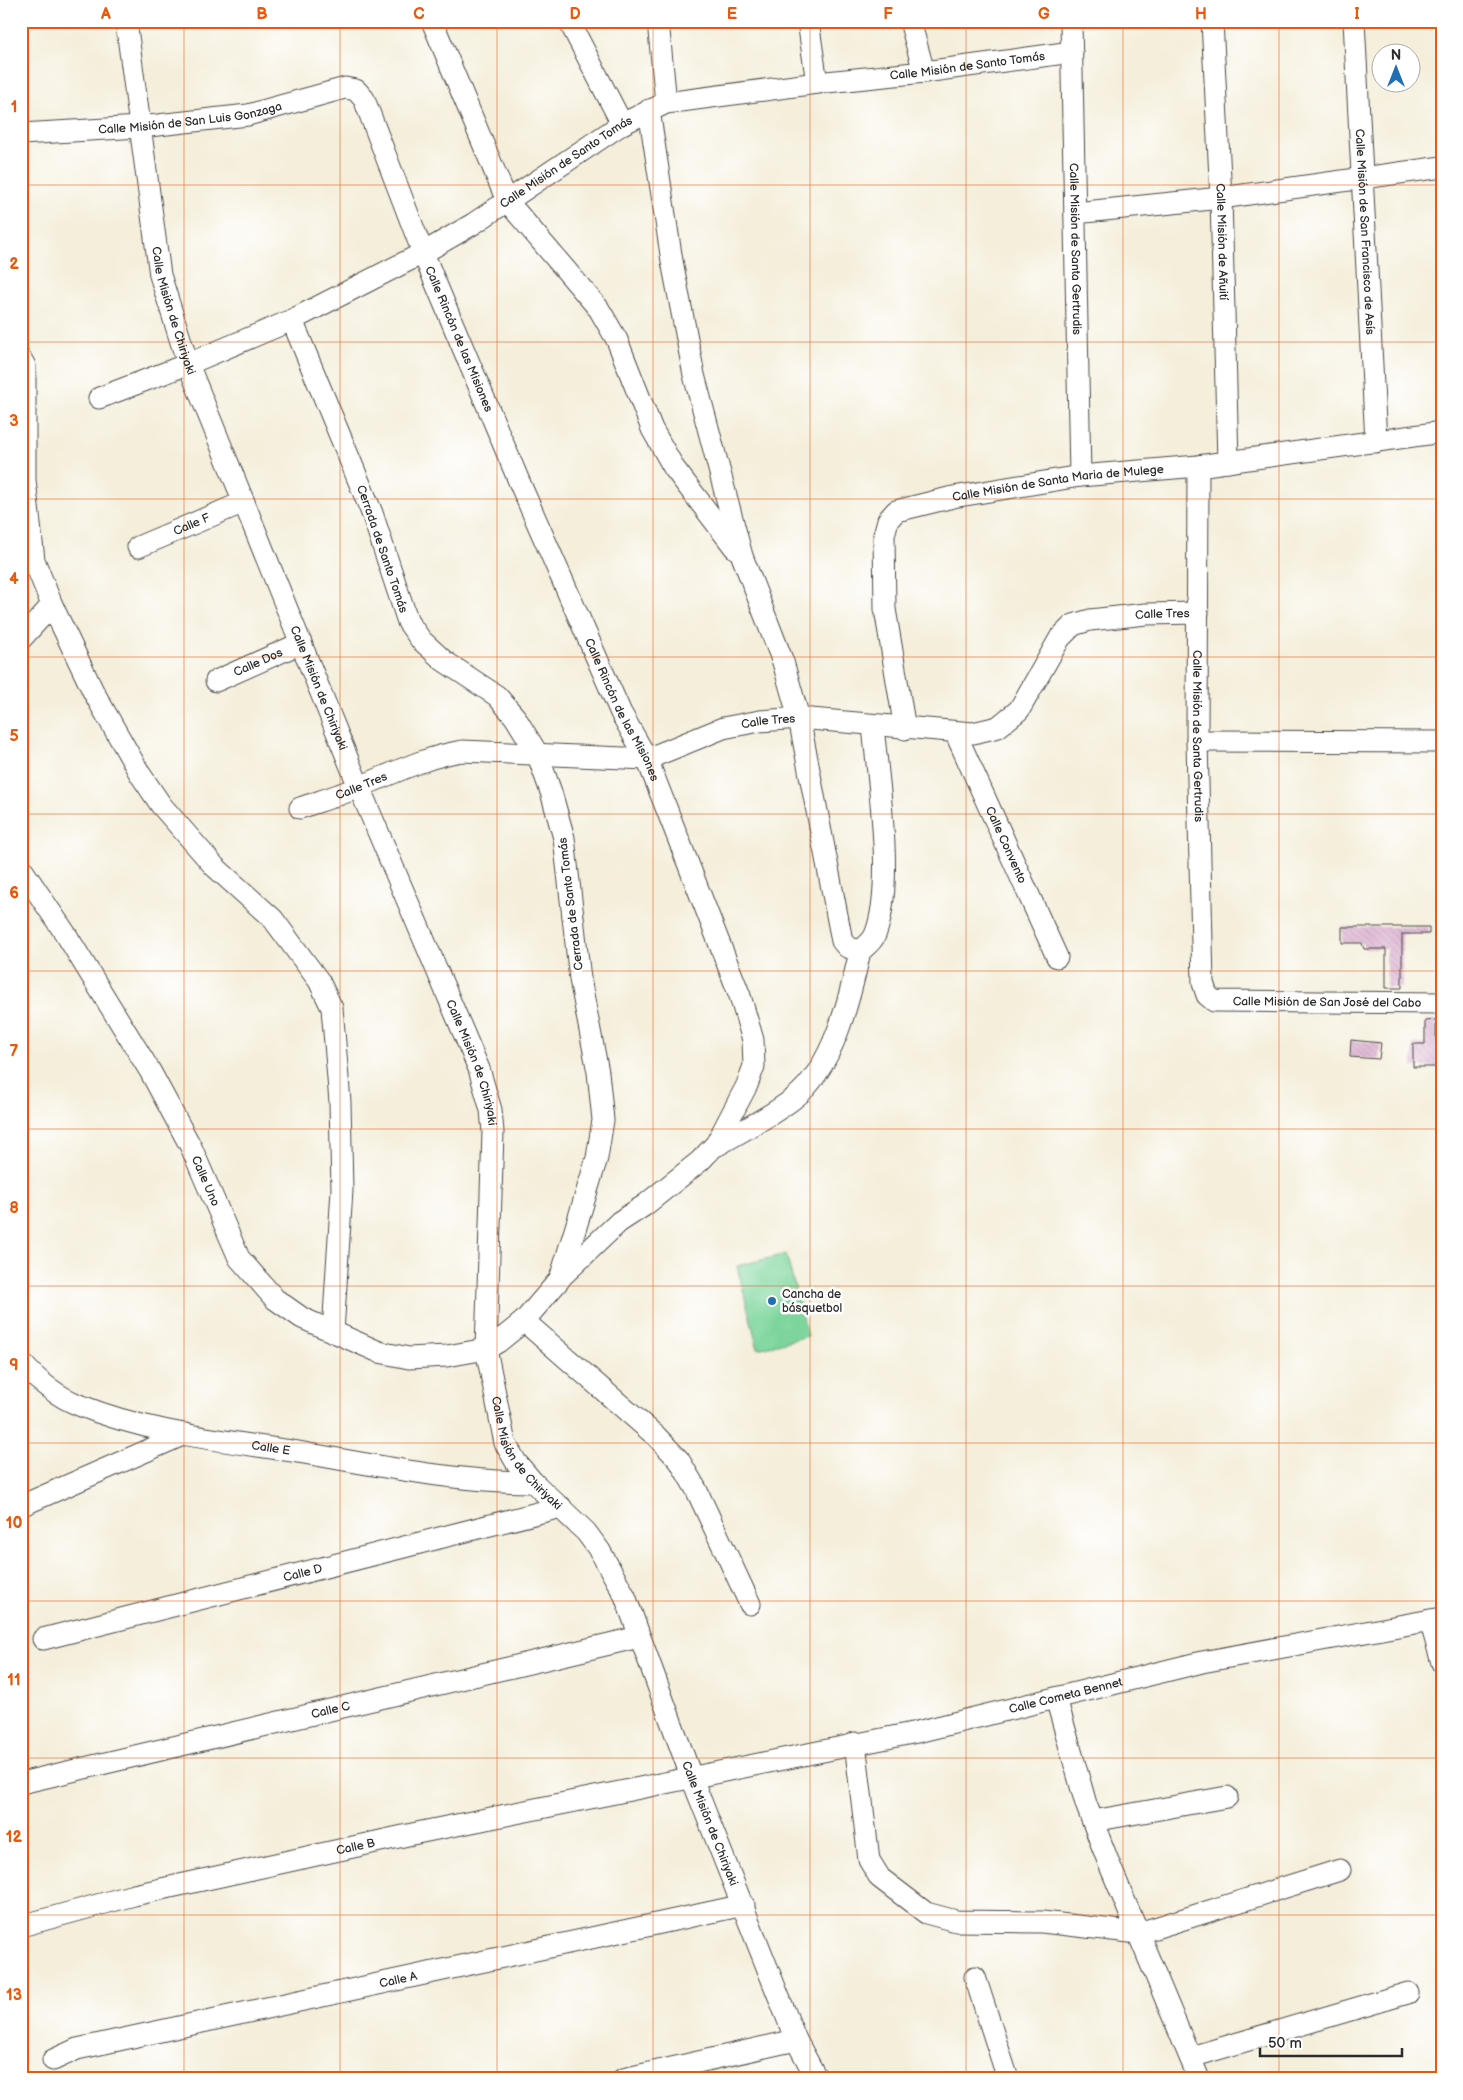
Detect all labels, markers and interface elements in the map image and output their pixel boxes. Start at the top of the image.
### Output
text: A [100,5,111,24]
text: B [256,5,268,24]
text: C [413,5,425,24]
text: D [569,5,581,24]
text: E [727,5,737,24]
text: F [883,5,893,24]
text: G [1038,5,1050,24]
text: H [1195,5,1207,24]
text: I [1354,5,1360,24]
north arrow [1370,42,1420,92]
text: N [1391,47,1401,64]
street label: Calle Misión de Santo Tomás [889,48,1046,83]
text: 1 [11,98,17,117]
street label: Calle Misión de San Luis Gonzaga [98,98,284,137]
street label: Calle Misión de Santo Tomás [497,113,635,211]
street label: Calle Misión de San Francisco de Asís [1352,128,1378,335]
street label: Calle Misión de Santa Gertrudis [1066,163,1085,335]
street label: Calle Misión de Añuití [1213,183,1231,301]
street label: Calle Misión de Chiriyaki [149,246,199,377]
text: 2 [9,255,19,274]
street label: Calle Rincón de las Misiones [422,264,497,414]
text: 3 [9,412,19,431]
street label: Calle Misión de Santa Maria de Mulege [951,461,1164,505]
street label: Cerrada de Santo Tomás [353,483,411,615]
street label: Calle F [171,510,213,539]
text: 4 [9,570,19,589]
street label: Calle Tres [1134,606,1190,623]
street label: Calle Misión de Chiriyaki [287,624,351,753]
street label: Calle Rincón de las Misiones [581,636,662,783]
street label: Calle Dos [231,645,285,680]
street label: Calle Misión de Santa Gertrudis [1189,650,1207,822]
street label: Calle Tres [740,711,796,732]
text: 5 [9,727,19,746]
street label: Calle Tres [333,769,389,803]
street label: Calle Convento [982,804,1030,886]
street label: Cerrada de Santo Tomás [555,837,587,971]
text: 6 [9,884,19,903]
street label: Calle Misión de San José del Cabo [1233,994,1422,1010]
street label: Calle Misión de Chiriyaki [443,997,500,1126]
text: 7 [10,1042,19,1061]
street label: Calle Uno [188,1154,223,1209]
text: 8 [9,1199,19,1218]
place label: Cancha de básquetbol [782,1287,842,1316]
marker: Cancha de básquetbol [766,1295,778,1307]
text: 9 [9,1356,19,1375]
street label: Calle Misión de Chiriyaki [488,1395,565,1513]
street label: Calle E [251,1438,291,1458]
text: 10 [6,1514,22,1533]
street label: Calle D [282,1561,324,1585]
text: 11 [7,1671,21,1690]
street label: Calle Cometa Bennet [1007,1674,1124,1717]
street label: Calle C [310,1698,352,1722]
street label: Calle Misión de Chiriyaki [679,1759,741,1888]
text: 12 [6,1828,23,1847]
street label: Calle B [335,1835,376,1858]
street label: Calle A [378,1968,419,1991]
text: 13 [6,1986,22,2005]
scale bar [1260,2025,1403,2057]
text: 50 m [1268,2034,1302,2053]

